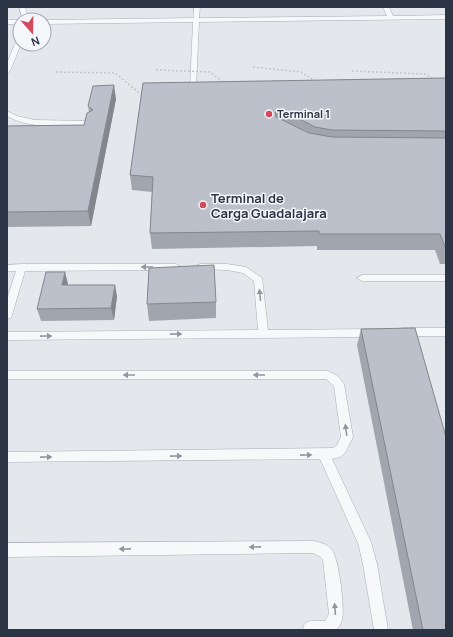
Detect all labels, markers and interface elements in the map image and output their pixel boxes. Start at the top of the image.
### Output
north arrow [12,12,52,52]
text: N [29,33,42,50]
place label: Terminal 1 [277,106,330,121]
marker: Terminal 1 [264,109,274,119]
place label: Terminal de Carga Guadalajara [211,189,327,222]
marker: Terminal de Carga Guadalajara [198,200,208,210]
one-way arrow [140,264,153,270]
one-way arrow [257,289,264,301]
one-way arrow [170,331,183,337]
one-way arrow [40,333,53,339]
one-way arrow [122,372,135,378]
one-way arrow [252,372,265,378]
one-way arrow [343,424,349,436]
one-way arrow [300,451,312,458]
one-way arrow [170,453,183,459]
one-way arrow [40,454,53,460]
one-way arrow [248,544,261,550]
one-way arrow [118,546,131,552]
one-way arrow [332,603,339,615]

